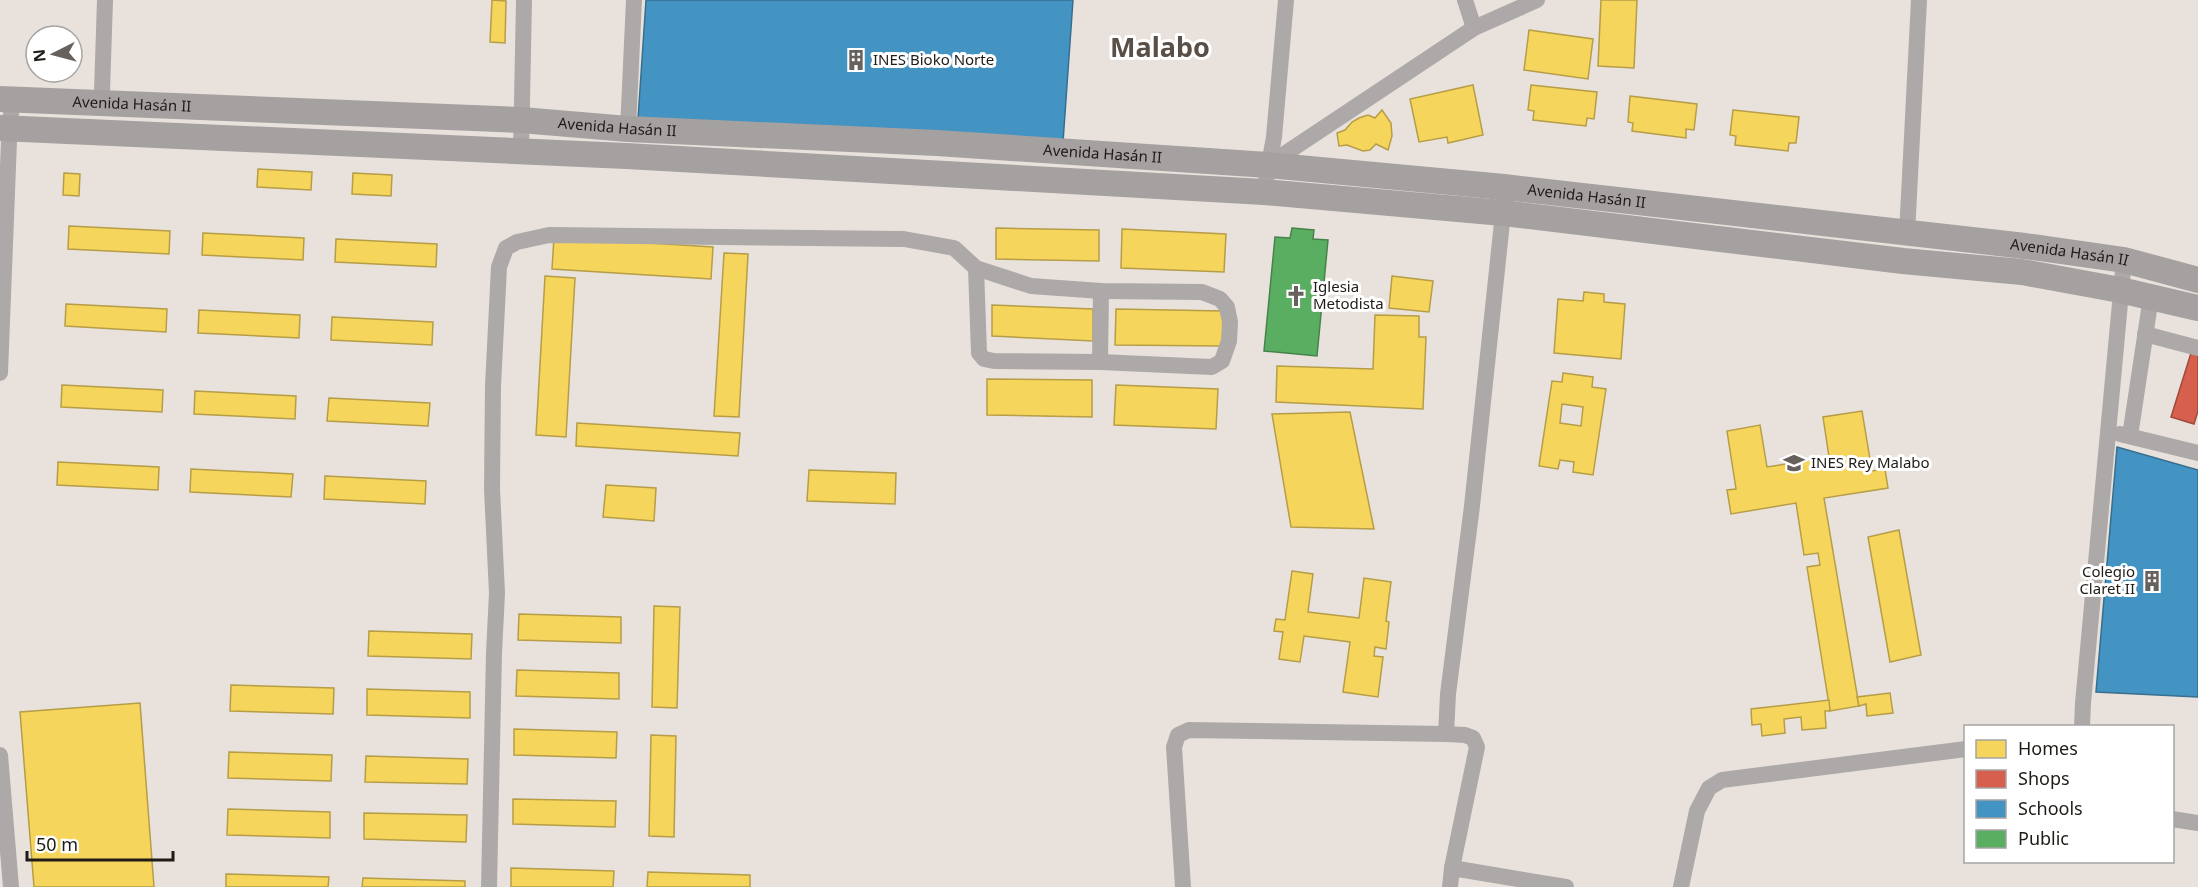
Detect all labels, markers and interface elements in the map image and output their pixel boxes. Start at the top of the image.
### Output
north arrow [24,24,84,84]
district label: Malabo [1110,28,1210,65]
text: N [27,48,51,63]
building icon: INES Bioko Norte [844,48,868,72]
place label: INES Bioko Norte [873,49,994,69]
street label: Avenida Hasán II [72,91,192,116]
street label: Avenida Hasán II [557,112,677,140]
street label: Avenida Hasán II [1043,139,1163,167]
street label: Avenida Hasán II [1526,179,1647,212]
street label: Avenida Hasán II [2009,233,2131,270]
place label: Iglesia Metodista [1313,276,1384,313]
church icon: Iglesia Metodista [1284,284,1308,308]
school or university icon: INES Rey Malabo [1782,451,1806,475]
place label: INES Rey Malabo [1811,452,1930,472]
place label: Colegio Claret II [2079,561,2135,598]
building icon: Colegio Claret II [2140,569,2164,593]
legend [1964,725,2174,863]
text: Homes [2018,736,2078,760]
text: Shops [2018,766,2070,790]
text: Schools [2018,796,2083,820]
scale bar [27,824,172,862]
text: Public [2018,826,2069,850]
text: 50 m [36,832,78,856]

